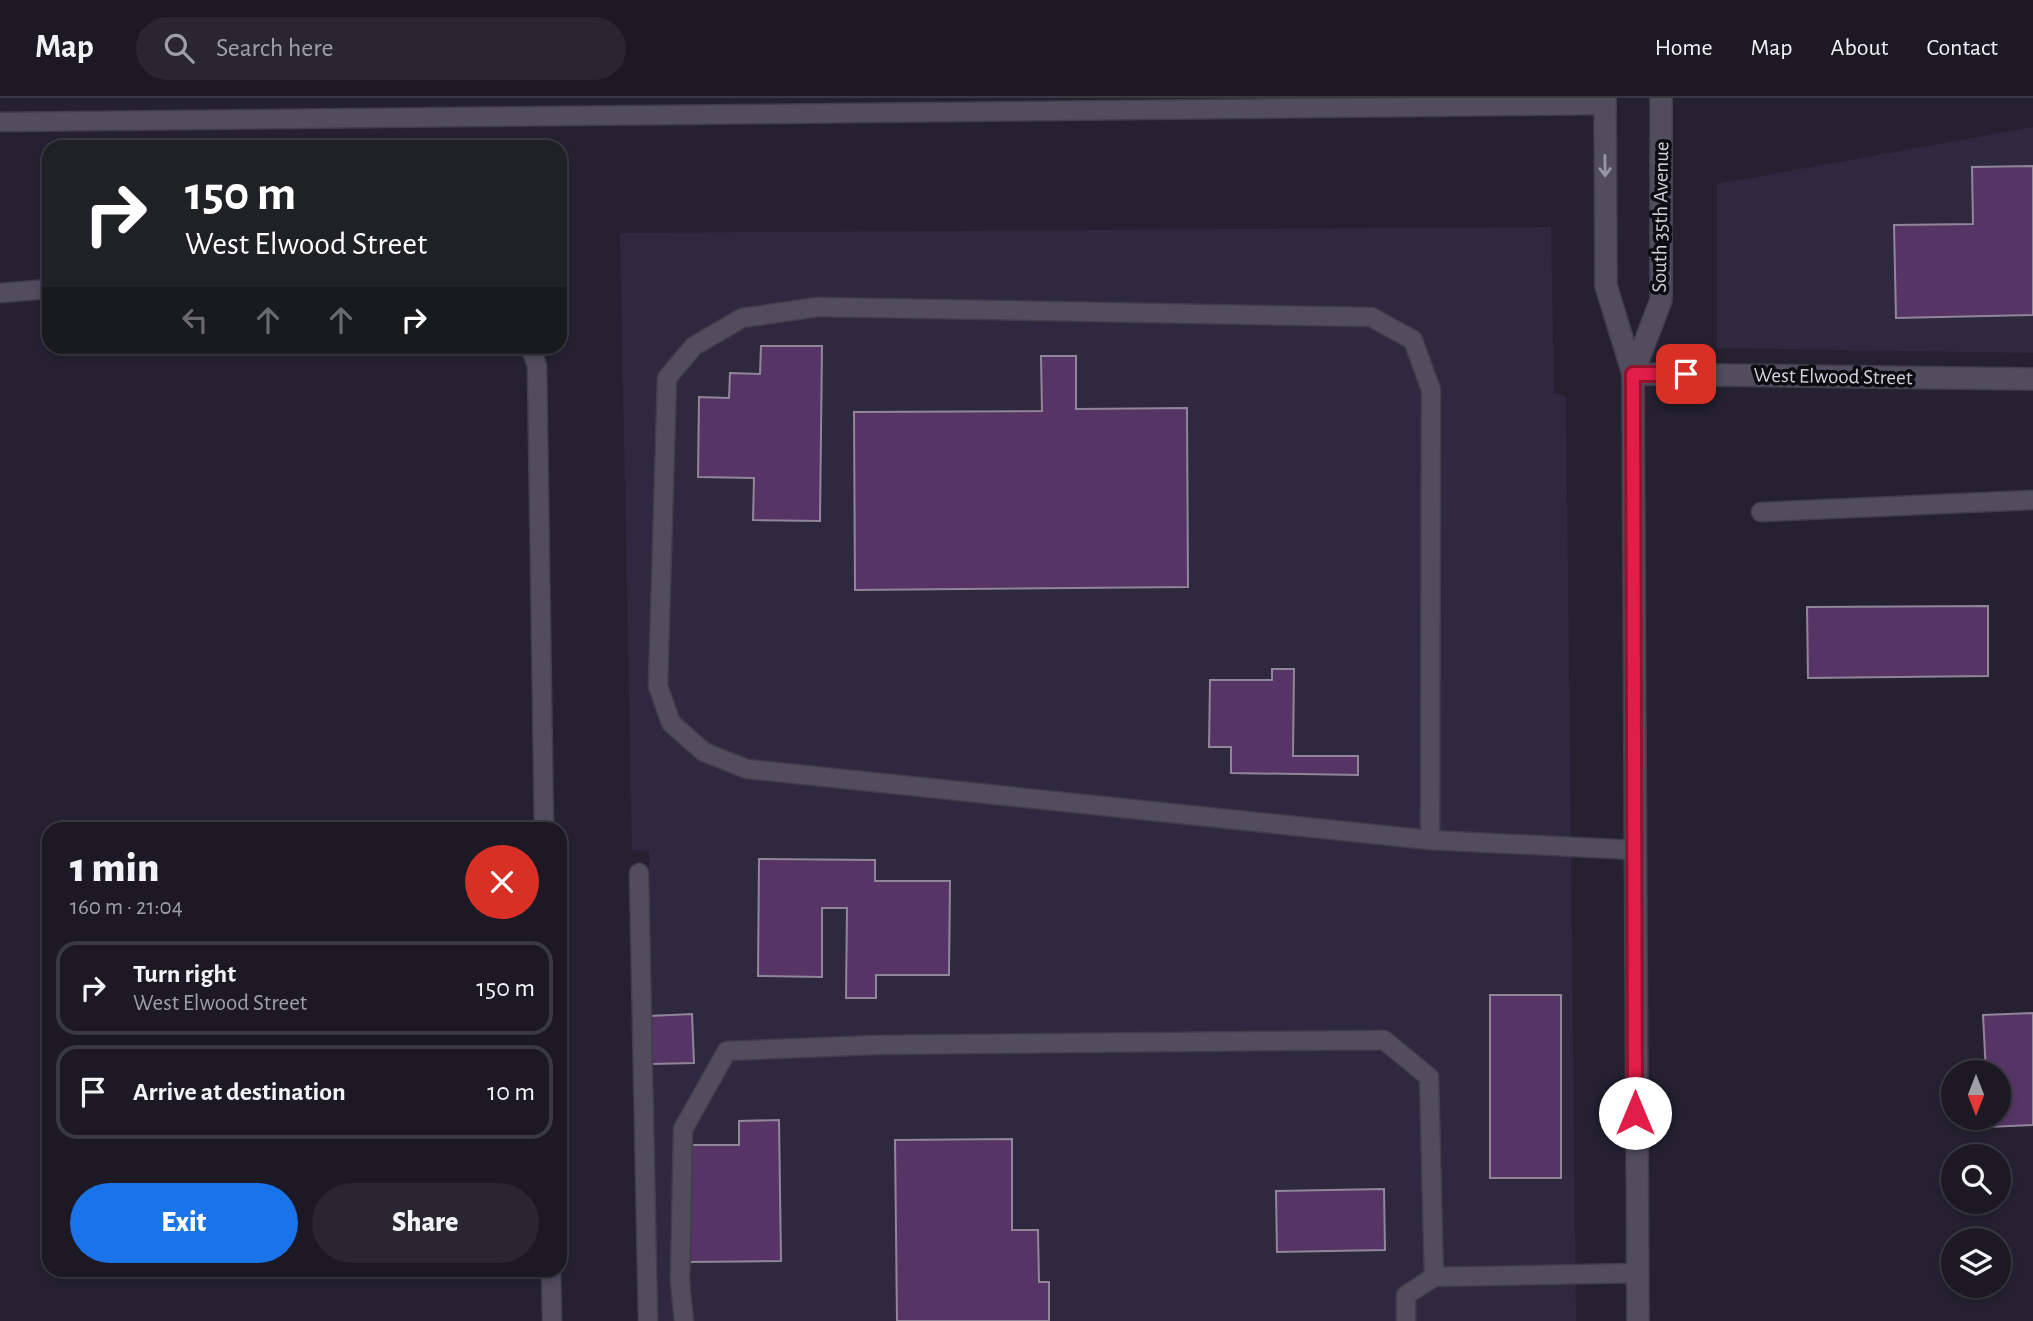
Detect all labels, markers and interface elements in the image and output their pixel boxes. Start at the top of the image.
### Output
search box [136,17,626,80]
icon: search [160,29,198,67]
text: Map [35,31,94,64]
text: Search here [216,35,334,61]
text: Home [1655,36,1713,60]
text: Map [1751,36,1793,60]
text: About [1831,36,1888,60]
text: Contact [1926,36,1998,60]
street label: South 35th Avenue [1649,141,1672,293]
one-way arrow [1598,154,1612,177]
icon: right [70,168,161,259]
text: 150 m [185,170,296,219]
text: West Elwood Street [185,228,427,260]
icon: left [176,301,214,339]
icon: ahead [249,301,287,339]
icon: ahead [322,301,360,339]
icon: right [395,301,433,339]
pin [1656,344,1716,404]
icon: arrive [1667,355,1705,393]
street label: West Elwood Street [1753,365,1913,388]
button: close [465,845,539,919]
text: 1 min [70,847,159,889]
text: 160 m · 21:04 [70,896,183,919]
text: Turn right [133,961,236,987]
icon: right [74,969,112,1007]
text: 150 m [476,975,535,1001]
text: West Elwood Street [133,992,307,1015]
north arrow [1941,1060,2011,1130]
map controls [1941,1060,2011,1298]
icon: arrive [74,1073,112,1111]
position arrow [1598,1076,1672,1150]
text: Arrive at destination [133,1079,346,1105]
text: 10 m [487,1079,535,1105]
button: search [1941,1144,2011,1214]
button: Exit [70,1183,298,1263]
button: Share [312,1183,539,1263]
button: layers [1941,1228,2011,1298]

